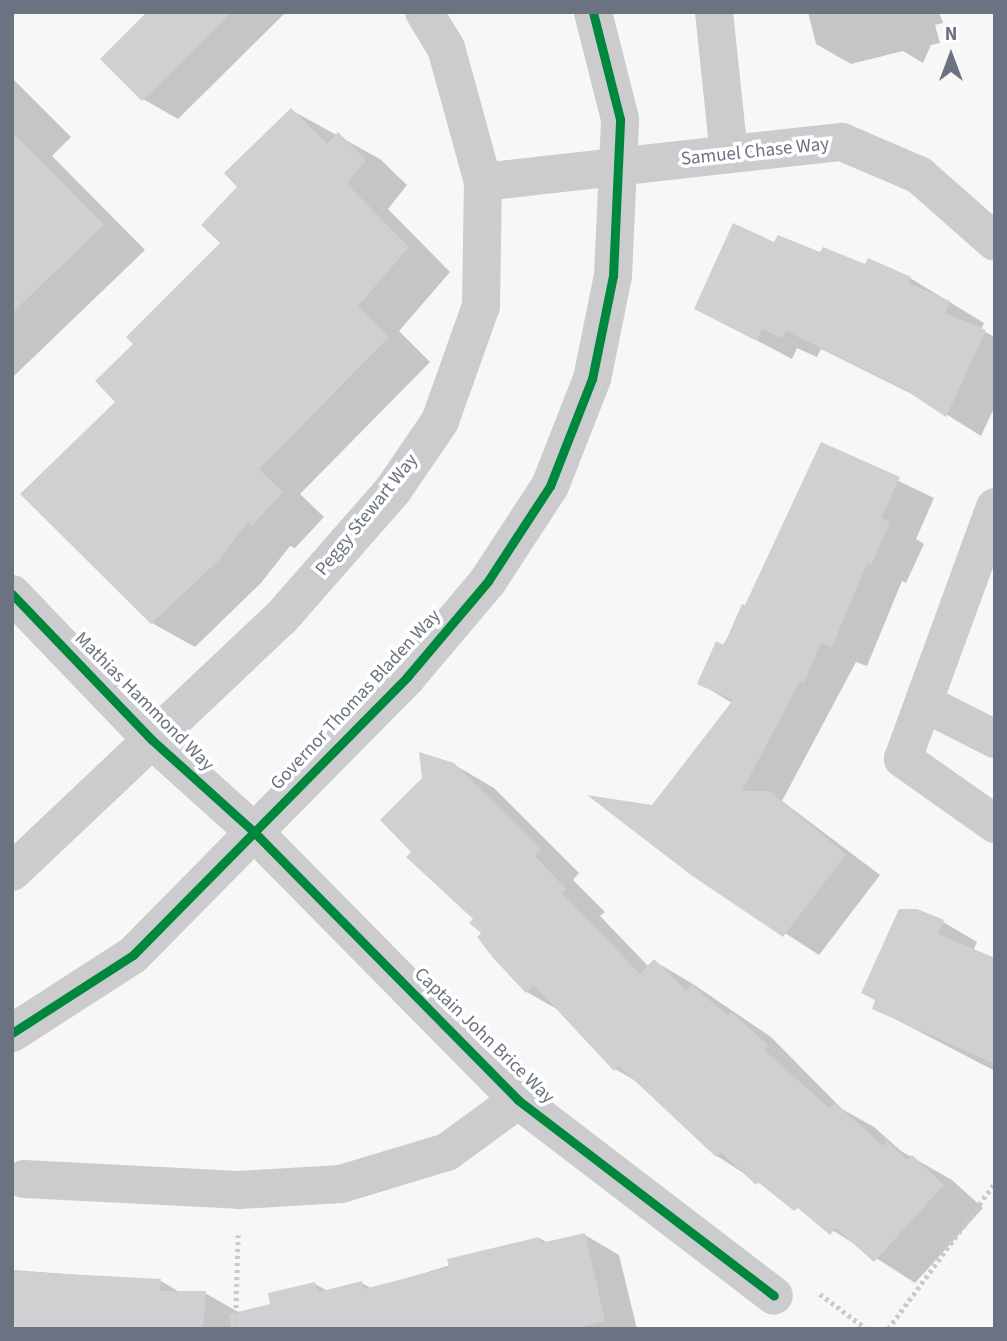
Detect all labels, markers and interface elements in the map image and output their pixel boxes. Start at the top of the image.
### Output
north arrow [916,21,986,91]
text: N [945,21,957,48]
street label: Samuel Chase Way [680,133,830,171]
street label: Peggy Stewart Way [311,450,423,580]
street label: Governor Thomas Bladen Way [266,605,446,795]
street label: Mathias Hammond Way [70,628,218,776]
street label: Captain John Brice Way [409,963,559,1109]

